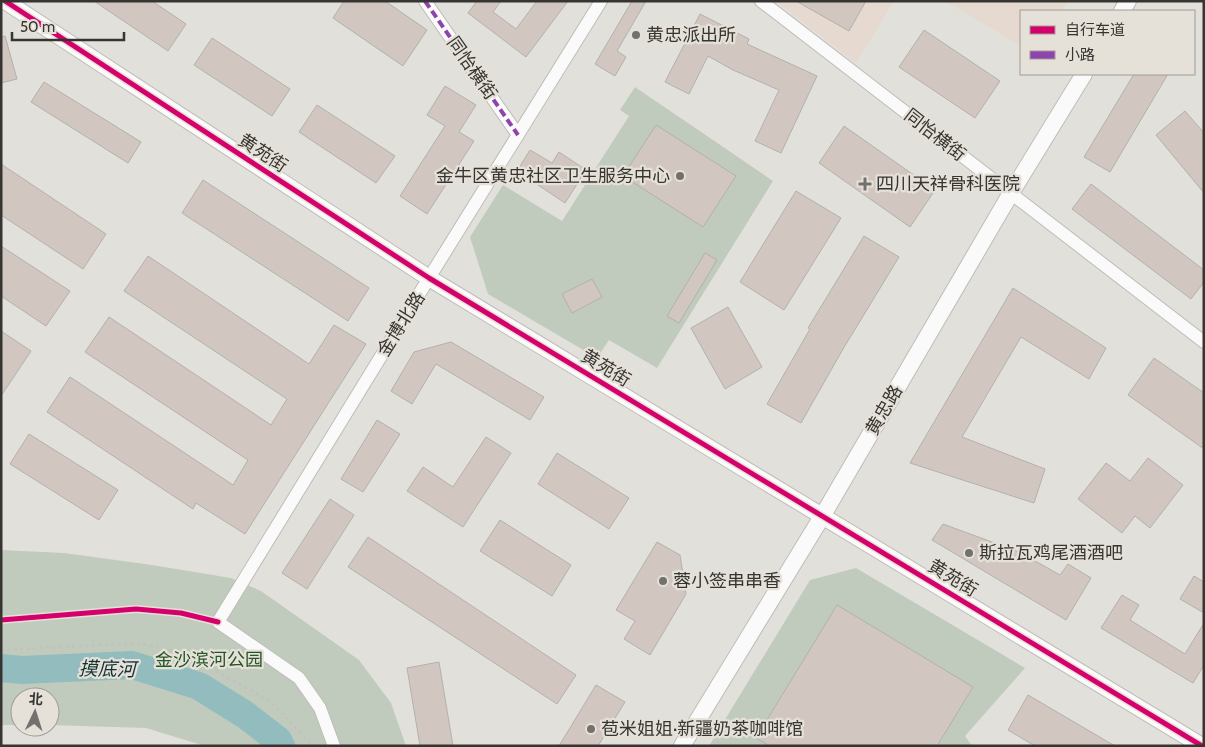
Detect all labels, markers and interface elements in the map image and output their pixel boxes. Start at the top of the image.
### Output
scale bar [12,10,125,42]
legend [1020,10,1195,75]
text: 50 m [20,18,55,36]
text: 自行车道 [1065,21,1125,39]
place label: 黄忠派出所 [646,24,736,46]
marker: 黄忠派出所 [630,29,642,41]
street label: 同怡横街 [442,32,502,104]
text: 小路 [1065,46,1095,64]
street label: 同怡横街 [900,104,970,166]
street label: 黄苑街 [234,129,292,177]
place label: 金牛区黄忠社区卫生服务中心 [436,165,670,187]
marker: 金牛区黄忠社区卫生服务中心 [674,170,686,182]
place label: 四川天祥骨科医院 [876,173,1020,195]
marker: 四川天祥骨科医院 [858,177,872,191]
street label: 金博北路 [373,288,429,360]
street label: 黄苑街 [577,345,635,391]
street label: 黄忠路 [861,381,907,439]
place label: 斯拉瓦鸡尾酒酒吧 [979,542,1123,564]
marker: 斯拉瓦鸡尾酒酒吧 [963,547,975,559]
street label: 黄苑街 [924,555,982,601]
place label: 蓉小签串串香 [673,570,781,592]
marker: 蓉小签串串香 [657,575,669,587]
park label: 金沙滨河公园 [155,649,263,671]
water label: 摸底河 [78,657,140,681]
north arrow [10,687,60,737]
text: 北 [28,690,44,708]
place label: 苞米姐姐·新疆奶茶咖啡馆 [601,718,803,740]
marker: 苞米姐姐·新疆奶茶咖啡馆 [585,723,597,735]

